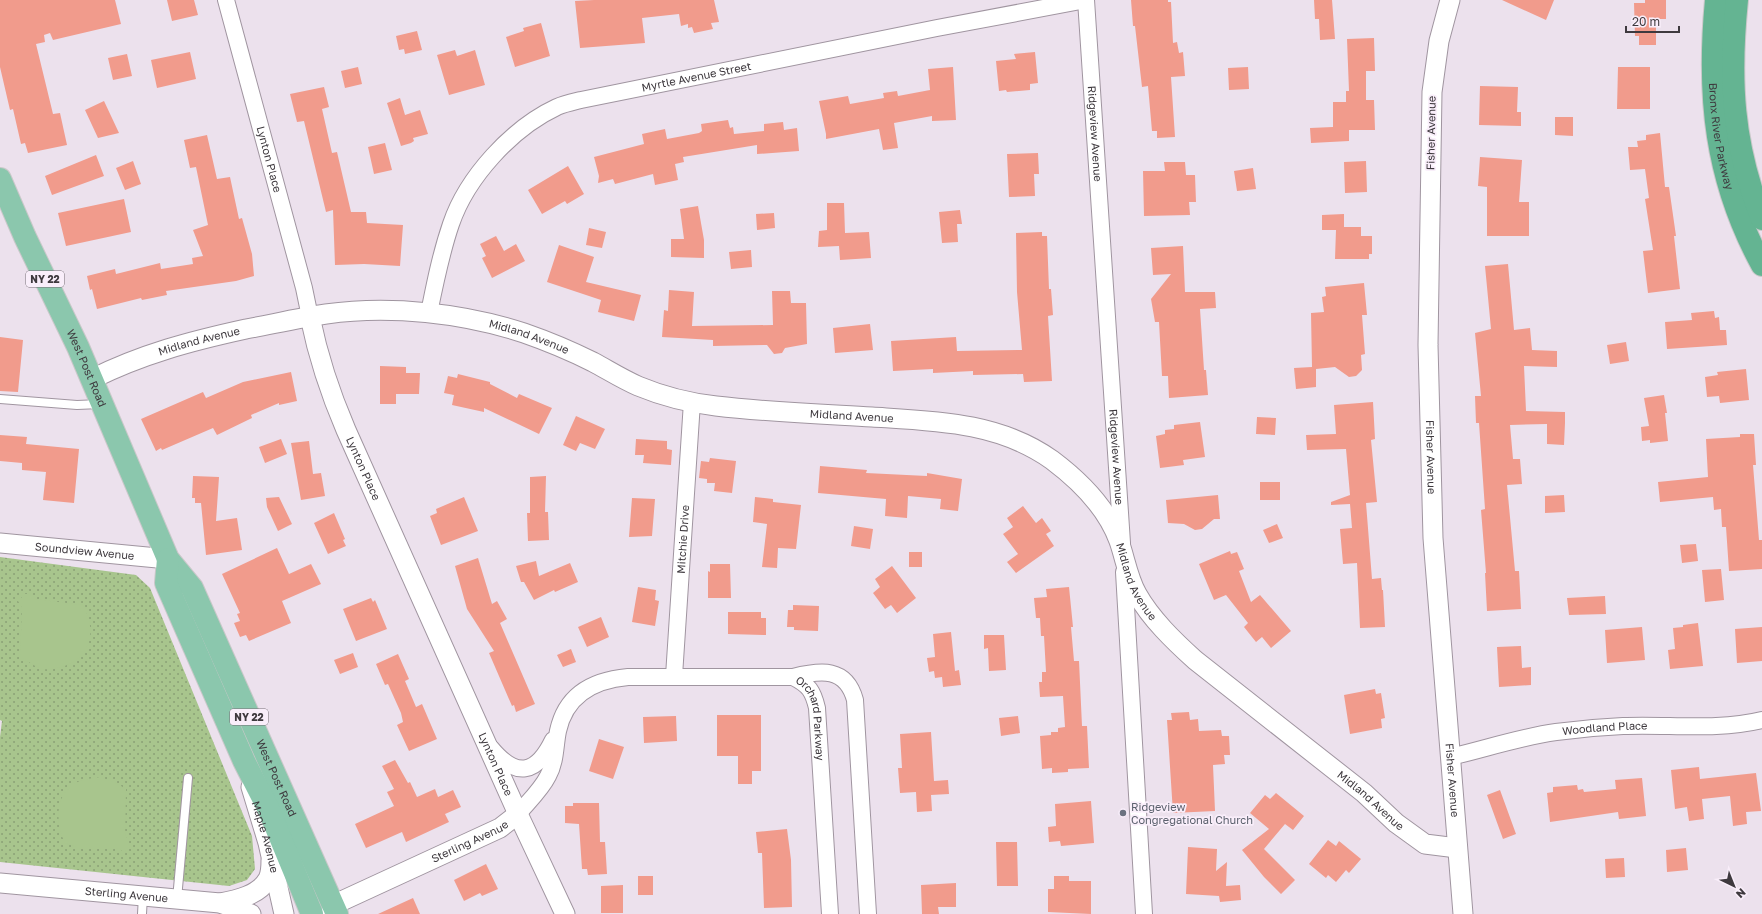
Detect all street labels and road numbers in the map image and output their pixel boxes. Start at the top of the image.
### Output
street label: Myrtle Avenue Street [640,59,752,94]
street label: Bronx River Parkway [1707,82,1737,191]
street label: Ridgeview Avenue [1086,85,1105,182]
street label: Fisher Avenue [1423,96,1438,170]
street label: Lynton Place [254,125,285,194]
road number: NY 22 [26,271,64,287]
street label: Midland Avenue [488,316,571,356]
street label: Midland Avenue [156,324,241,358]
street label: West Post Road [64,327,110,409]
street label: Midland Avenue [809,407,894,424]
street label: Ridgeview Avenue [1107,409,1126,505]
street label: Fisher Avenue [1424,420,1439,494]
street label: Lynton Place [344,435,384,502]
street label: Mitchie Drive [674,504,691,574]
street label: Soundview Avenue [34,539,135,562]
street label: Midland Avenue [1114,541,1160,623]
street label: Orchard Parkway [794,673,827,761]
road number: NY 22 [230,709,268,725]
street label: Woodland Place [1561,719,1647,737]
street label: Lynton Place [476,730,516,798]
street label: West Post Road [254,737,300,818]
street label: Fisher Avenue [1443,743,1462,818]
street label: Midland Avenue [1335,768,1407,833]
street label: Maple Avenue [250,799,282,874]
street label: Sterling Avenue [429,817,511,865]
street label: Sterling Avenue [84,884,169,904]

